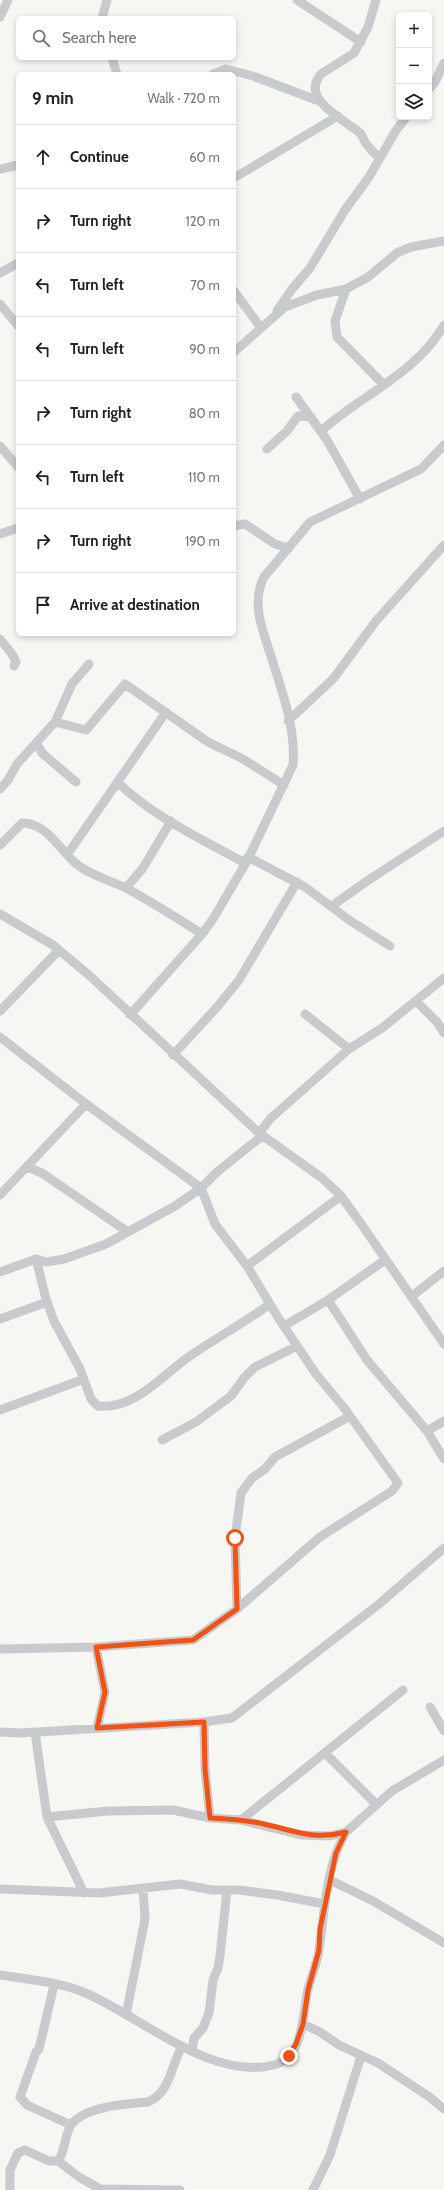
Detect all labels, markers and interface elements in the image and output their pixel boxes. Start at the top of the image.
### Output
map controls [396,12,432,120]
button: + [396,12,432,48]
search box [16,16,236,60]
icon: search [30,27,52,49]
text: Search here [62,29,137,47]
button: − [396,48,432,84]
button: layers [396,84,432,120]
text: 9 min [32,88,74,108]
text: Walk · 720 m [147,90,220,106]
icon: ahead [32,146,54,168]
text: Continue [70,148,129,166]
text: 60 m [189,149,220,165]
icon: right [32,210,54,232]
text: Turn right [70,212,131,230]
text: 120 m [186,213,220,229]
icon: left [32,274,54,296]
text: Turn left [70,276,124,294]
text: 70 m [190,277,220,293]
icon: left [32,338,54,360]
text: Turn left [70,340,124,358]
text: 90 m [189,341,220,357]
icon: right [32,402,54,424]
text: Turn right [70,404,131,422]
text: 80 m [189,405,220,421]
icon: left [32,466,54,488]
text: Turn left [70,468,124,486]
text: 110 m [188,469,220,485]
icon: right [32,530,54,552]
text: Turn right [70,532,131,550]
text: 190 m [185,533,220,549]
icon: arrive [32,594,54,616]
text: Arrive at destination [70,596,200,614]
route start [226,1529,244,1547]
route end [280,2047,298,2065]

